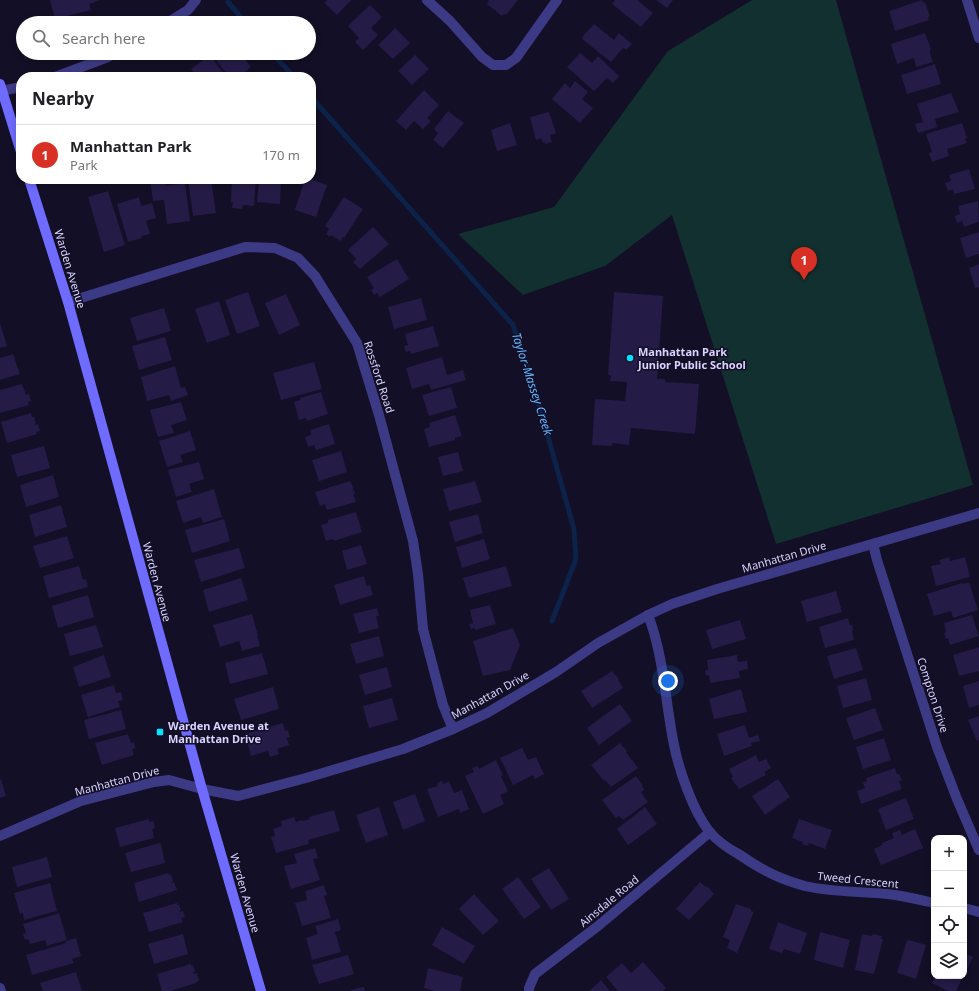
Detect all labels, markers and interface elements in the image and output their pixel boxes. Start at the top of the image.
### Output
search box [16,16,316,60]
icon: search [30,27,52,49]
text: Search here [62,28,145,48]
text: Nearby [32,87,94,110]
text: Manhattan Park [70,136,192,156]
text: 1 [41,146,49,164]
text: 170 m [262,146,300,164]
text: Park [70,156,97,174]
street label: Warden Avenue [51,228,90,310]
pin: 1 [791,247,817,280]
water label: Taylor-Massey Creek [508,330,557,438]
street label: Rossford Road [361,339,398,415]
place label: Manhattan Park Junior Public School [637,344,746,372]
marker: Manhattan Park Junior Public School [625,353,635,363]
street label: Manhattan Drive [740,537,828,576]
street label: Warden Avenue [140,540,175,623]
street label: Compton Drive [914,655,953,734]
street label: Manhattan Drive [448,667,531,722]
your location [658,671,678,691]
place label: Warden Avenue at Manhattan Drive [168,718,269,746]
marker: Warden Avenue at Manhattan Drive [155,727,165,737]
street label: Manhattan Drive [73,762,161,799]
map controls [931,835,967,979]
button: + [931,835,967,871]
street label: Warden Avenue [227,851,264,934]
street label: Tweed Crescent [817,868,899,891]
street label: Ainsdale Road [576,871,642,930]
button: − [931,871,967,907]
button: locate [931,907,967,943]
button: layers [931,943,967,979]

